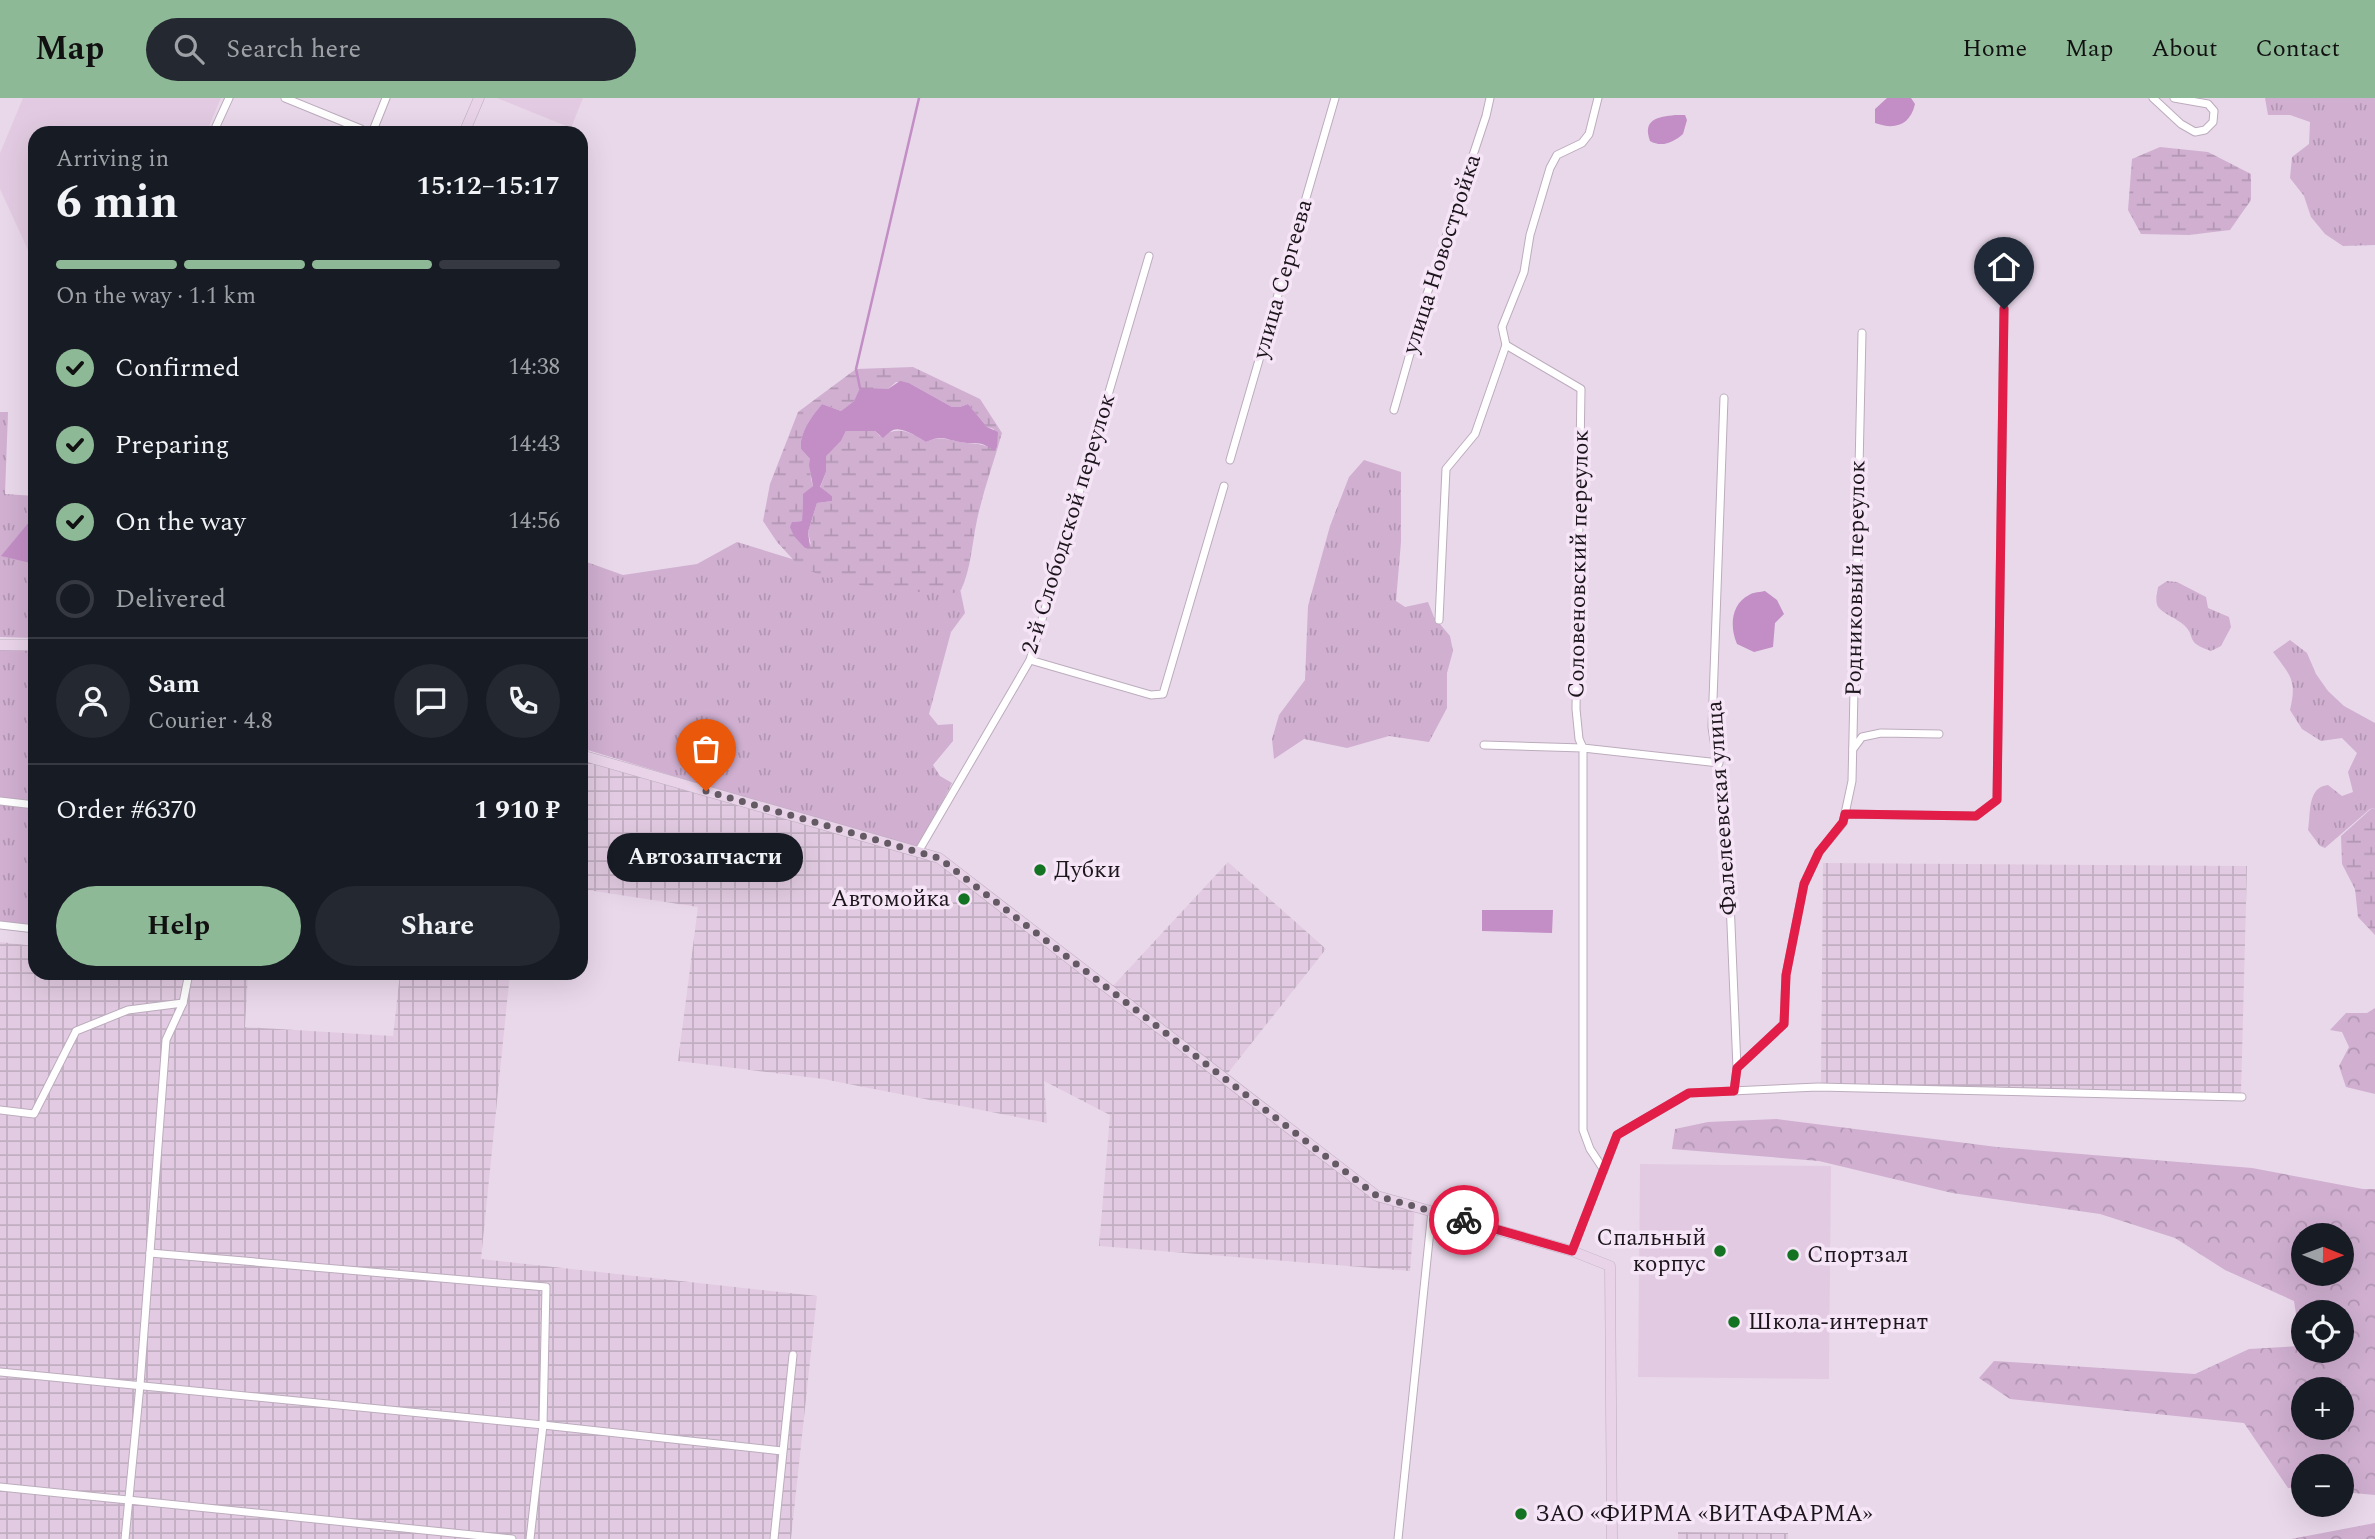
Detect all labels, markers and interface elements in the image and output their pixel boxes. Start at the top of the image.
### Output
search box [146,18,636,81]
text: Map [35,24,104,74]
text: Search here [226,29,361,69]
icon: search [170,30,208,68]
text: Home [1962,31,2027,67]
text: Map [2065,31,2113,67]
text: About [2151,31,2217,67]
text: Contact [2255,31,2340,67]
text: Arriving in [56,142,169,177]
street label: улица Новостройка [1393,150,1491,359]
text: 15:12–15:17 [416,166,560,206]
text: 6 min [56,168,178,238]
street label: улица Сергеева [1243,195,1323,364]
pin [1974,237,2034,309]
icon: home [1985,248,2023,286]
text: On the way · 1.1 km [56,279,256,314]
text: Confirmed [115,348,240,388]
icon: check [56,349,94,387]
text: 14:38 [508,350,560,385]
street label: 2-й Слободской переулок [1013,389,1125,659]
text: Preparing [115,425,229,465]
icon: check [56,426,94,464]
text: 14:43 [508,427,560,462]
street label: Соловеновский переулок [1559,429,1599,699]
street label: Родниковый переулок [1836,460,1876,696]
text: On the way [115,502,246,542]
icon: check [56,503,94,541]
text: 14:56 [508,504,560,539]
text: Delivered [115,579,226,619]
button: person [56,664,130,738]
text: Sam [148,664,200,704]
button: chat [394,664,468,738]
button: phone [486,664,560,738]
street label: Фалелеевская улица [1697,699,1747,917]
text: Courier · 4.8 [148,704,273,739]
pin [676,719,736,791]
icon: bag [687,730,725,768]
text: Order #6370 [56,790,196,830]
text: 1 910 ₽ [474,790,560,830]
callout: Автозапчасти [608,833,804,882]
text: Автозапчасти [628,840,782,875]
place label: Дубки [1054,853,1121,888]
marker: Дубки [1032,862,1048,878]
place label: Автомойка [831,882,950,917]
button: Help [56,886,301,966]
button: Share [315,886,560,966]
marker: Автомойка [956,891,972,907]
courier [1429,1185,1499,1255]
icon: bike [1445,1201,1483,1239]
place label: Спальный корпус [1596,1221,1706,1282]
north arrow [2291,1223,2354,1286]
map controls [2291,1223,2354,1517]
place label: Спортзал [1807,1238,1908,1273]
marker: Спальный корпус [1712,1243,1728,1259]
marker: Спортзал [1785,1247,1801,1263]
button: locate [2291,1300,2354,1363]
place label: Школа-интернат [1748,1305,1928,1340]
marker: Школа-интернат [1726,1314,1742,1330]
button: + [2291,1377,2354,1440]
button: − [2291,1454,2354,1517]
place label: ЗАО «ФИРМА «ВИТАФАРМА» [1535,1497,1873,1532]
marker: ЗАО «ФИРМА «ВИТАФАРМА» [1513,1506,1529,1522]

